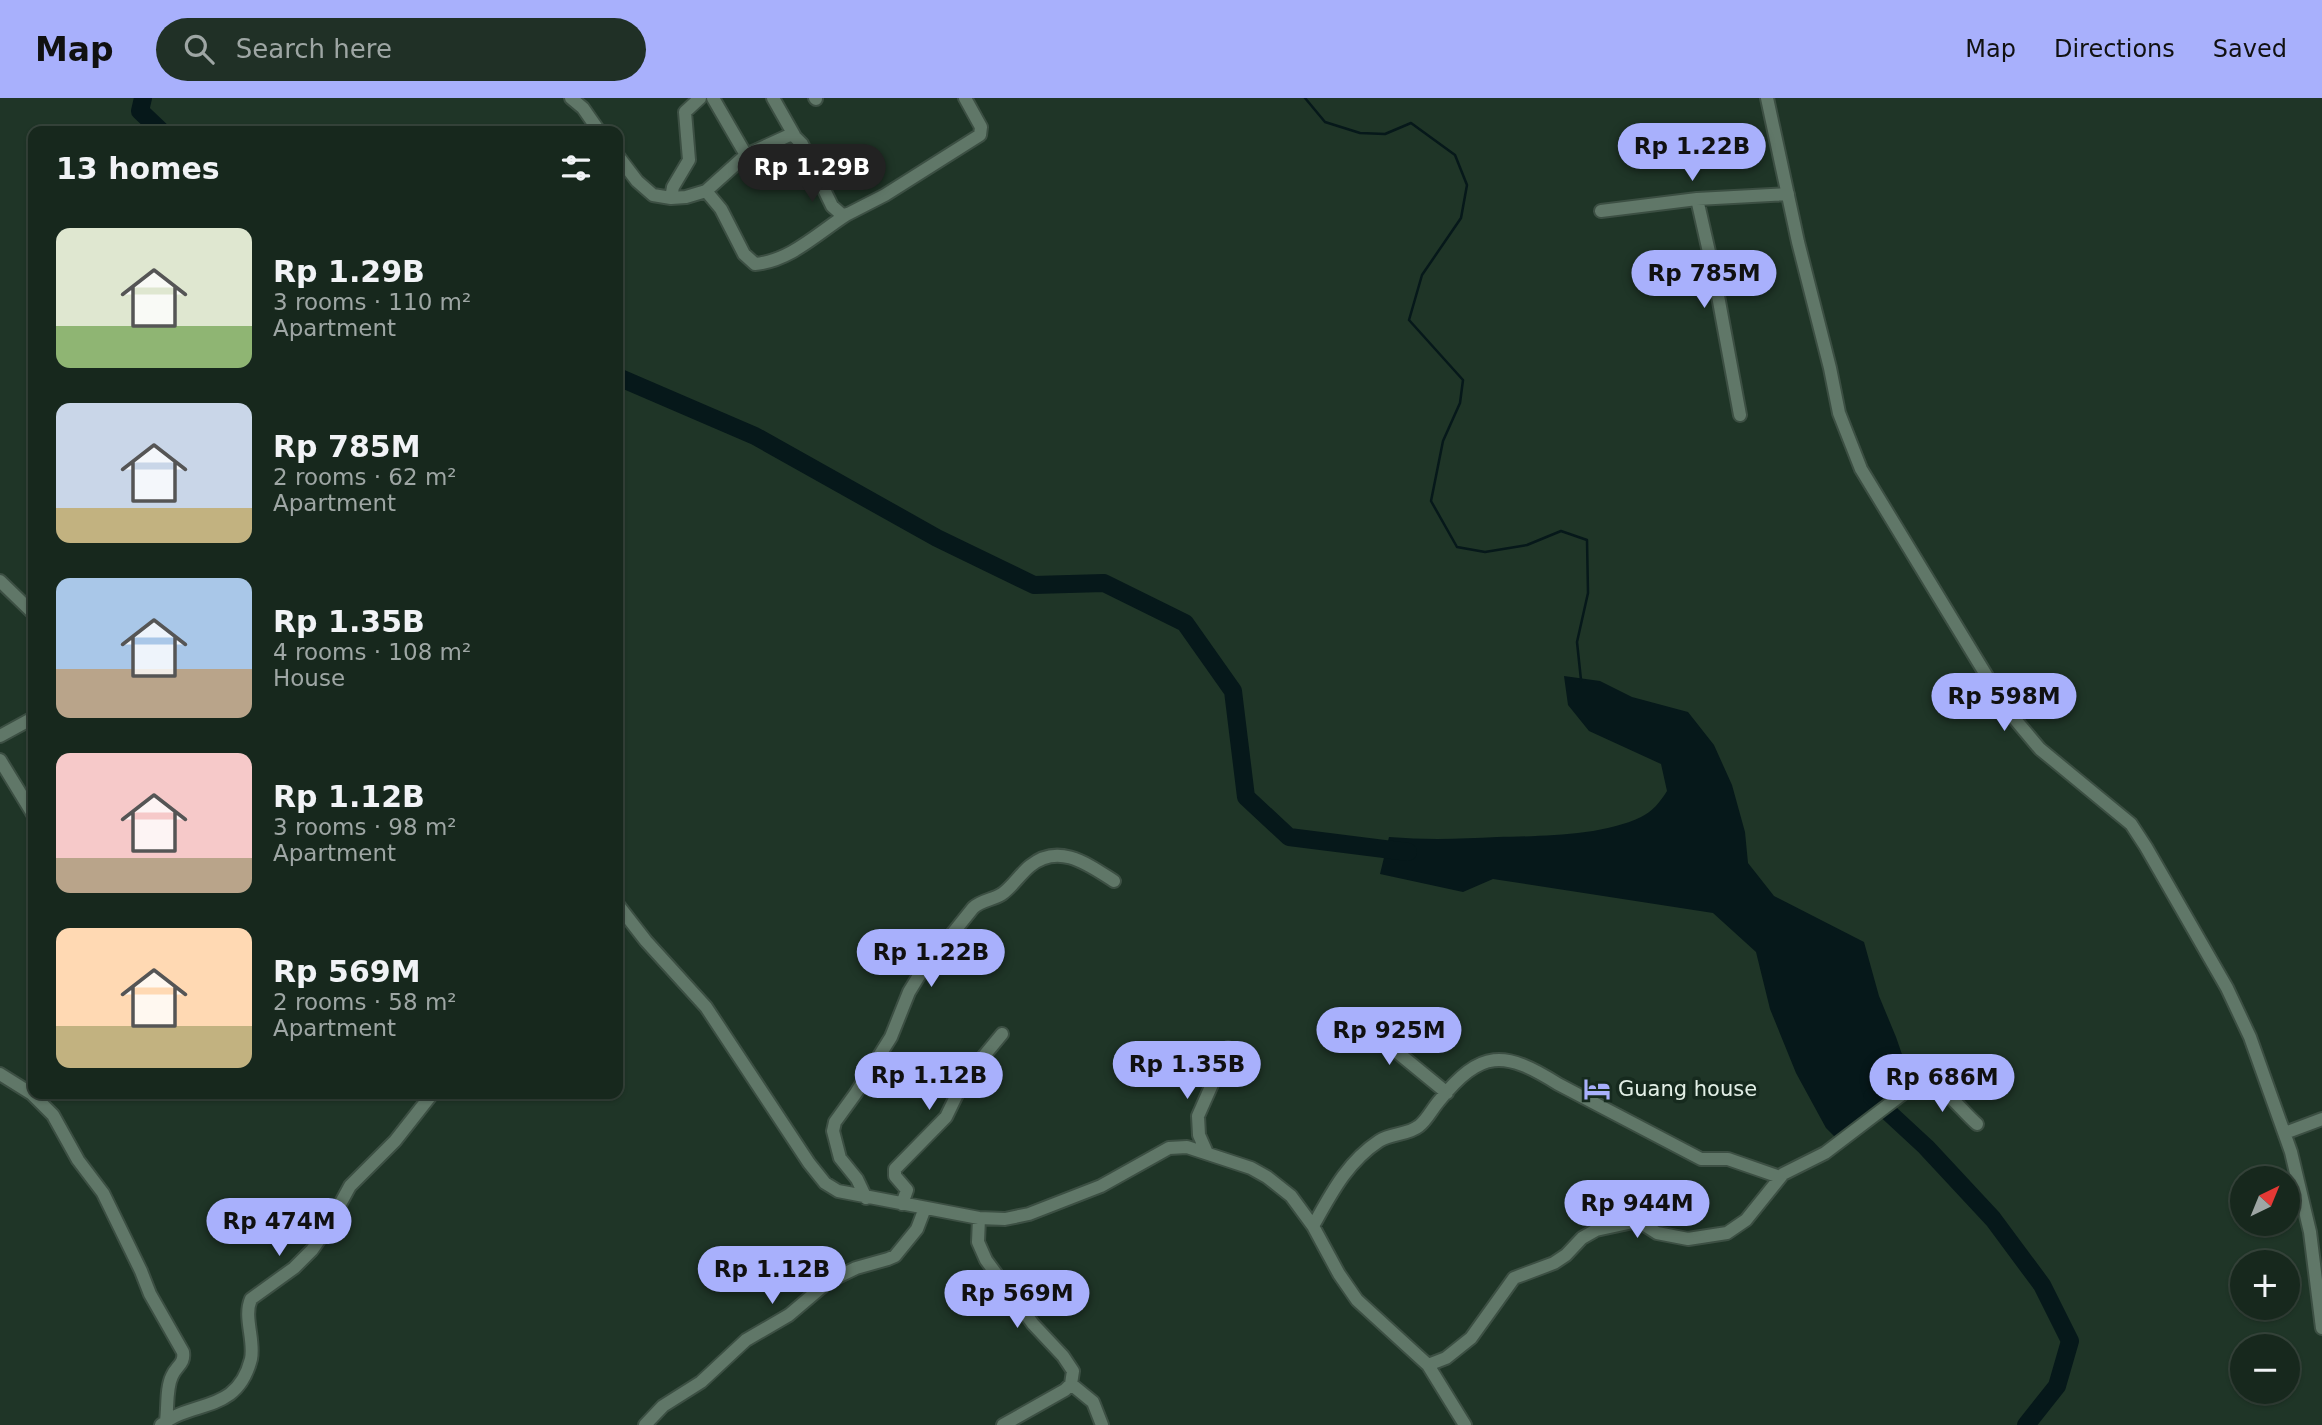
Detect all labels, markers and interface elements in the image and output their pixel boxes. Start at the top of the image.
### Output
search box [156,18,646,81]
text: Map [35,30,114,69]
icon: search [180,30,218,68]
text: Search here [236,34,392,64]
text: Map [1965,35,2016,63]
text: Directions [2054,35,2175,63]
text: Saved [2213,35,2287,63]
pin: Rp 1.22B [1620,123,1764,183]
text: Rp 1.22B [1634,133,1750,159]
pin: Rp 1.29B [740,144,884,204]
icon: filters [557,149,595,187]
text: 13 homes [56,151,220,186]
text: Rp 1.29B [754,154,870,180]
pin: Rp 785M [1639,250,1769,310]
text: Rp 1.29B [273,254,425,289]
icon: home [112,256,196,340]
text: Rp 785M [1647,260,1761,286]
text: 3 rooms · 110 m² [273,289,471,315]
text: Apartment [273,315,396,341]
text: Rp 785M [273,429,421,464]
icon: home [112,431,196,515]
text: 2 rooms · 62 m² [273,464,457,490]
text: Apartment [273,490,396,516]
text: Rp 1.35B [273,604,425,639]
icon: home [112,606,196,690]
text: 4 rooms · 108 m² [273,639,471,665]
text: House [273,665,345,691]
pin: Rp 598M [1939,674,2069,733]
text: Rp 598M [1947,683,2061,709]
text: Rp 1.12B [273,779,425,814]
icon: home [112,781,196,865]
text: 3 rooms · 98 m² [273,814,457,840]
text: Apartment [273,840,396,866]
pin: Rp 1.22B [859,930,1003,989]
text: Rp 1.22B [873,939,989,965]
text: Rp 569M [273,954,421,989]
icon: home [112,956,196,1040]
text: 2 rooms · 58 m² [273,989,457,1015]
pin: Rp 925M [1324,1007,1454,1067]
text: Apartment [273,1015,396,1041]
text: Rp 925M [1332,1017,1446,1043]
pin: Rp 1.35B [1115,1042,1259,1101]
text: Rp 1.35B [1129,1051,1245,1077]
pin: Rp 1.12B [857,1052,1001,1112]
pin: Rp 686M [1877,1054,2007,1114]
text: Rp 1.12B [871,1062,987,1088]
text: Rp 686M [1885,1064,1999,1090]
hotel icon: Guang house [1582,1074,1612,1104]
place label: Guang house [1618,1077,1757,1101]
north arrow [2230,1166,2300,1236]
map controls [2230,1166,2300,1404]
pin: Rp 944M [1572,1180,1702,1240]
text: Rp 944M [1580,1190,1694,1216]
pin: Rp 474M [214,1198,344,1258]
text: Rp 474M [222,1208,336,1234]
pin: Rp 1.12B [700,1246,844,1306]
button: + [2230,1250,2300,1320]
text: Rp 1.12B [714,1256,830,1282]
pin: Rp 569M [952,1270,1082,1330]
text: Rp 569M [960,1280,1074,1306]
button: − [2230,1334,2300,1404]

